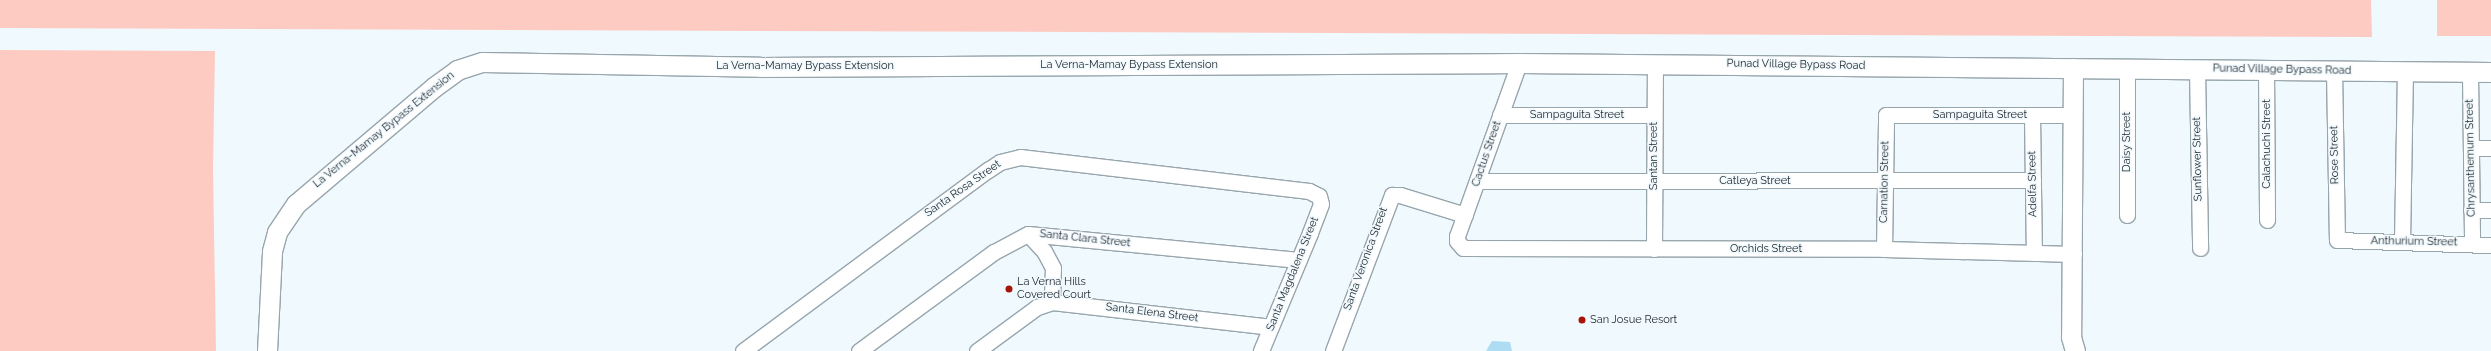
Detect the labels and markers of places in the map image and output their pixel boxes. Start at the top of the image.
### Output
place label: La Verna Hills Covered Court [1017,276,1091,302]
marker: La Verna Hills Covered Court [1004,284,1014,294]
place label: San Josue Resort [1590,313,1678,327]
marker: San Josue Resort [1577,315,1587,325]

